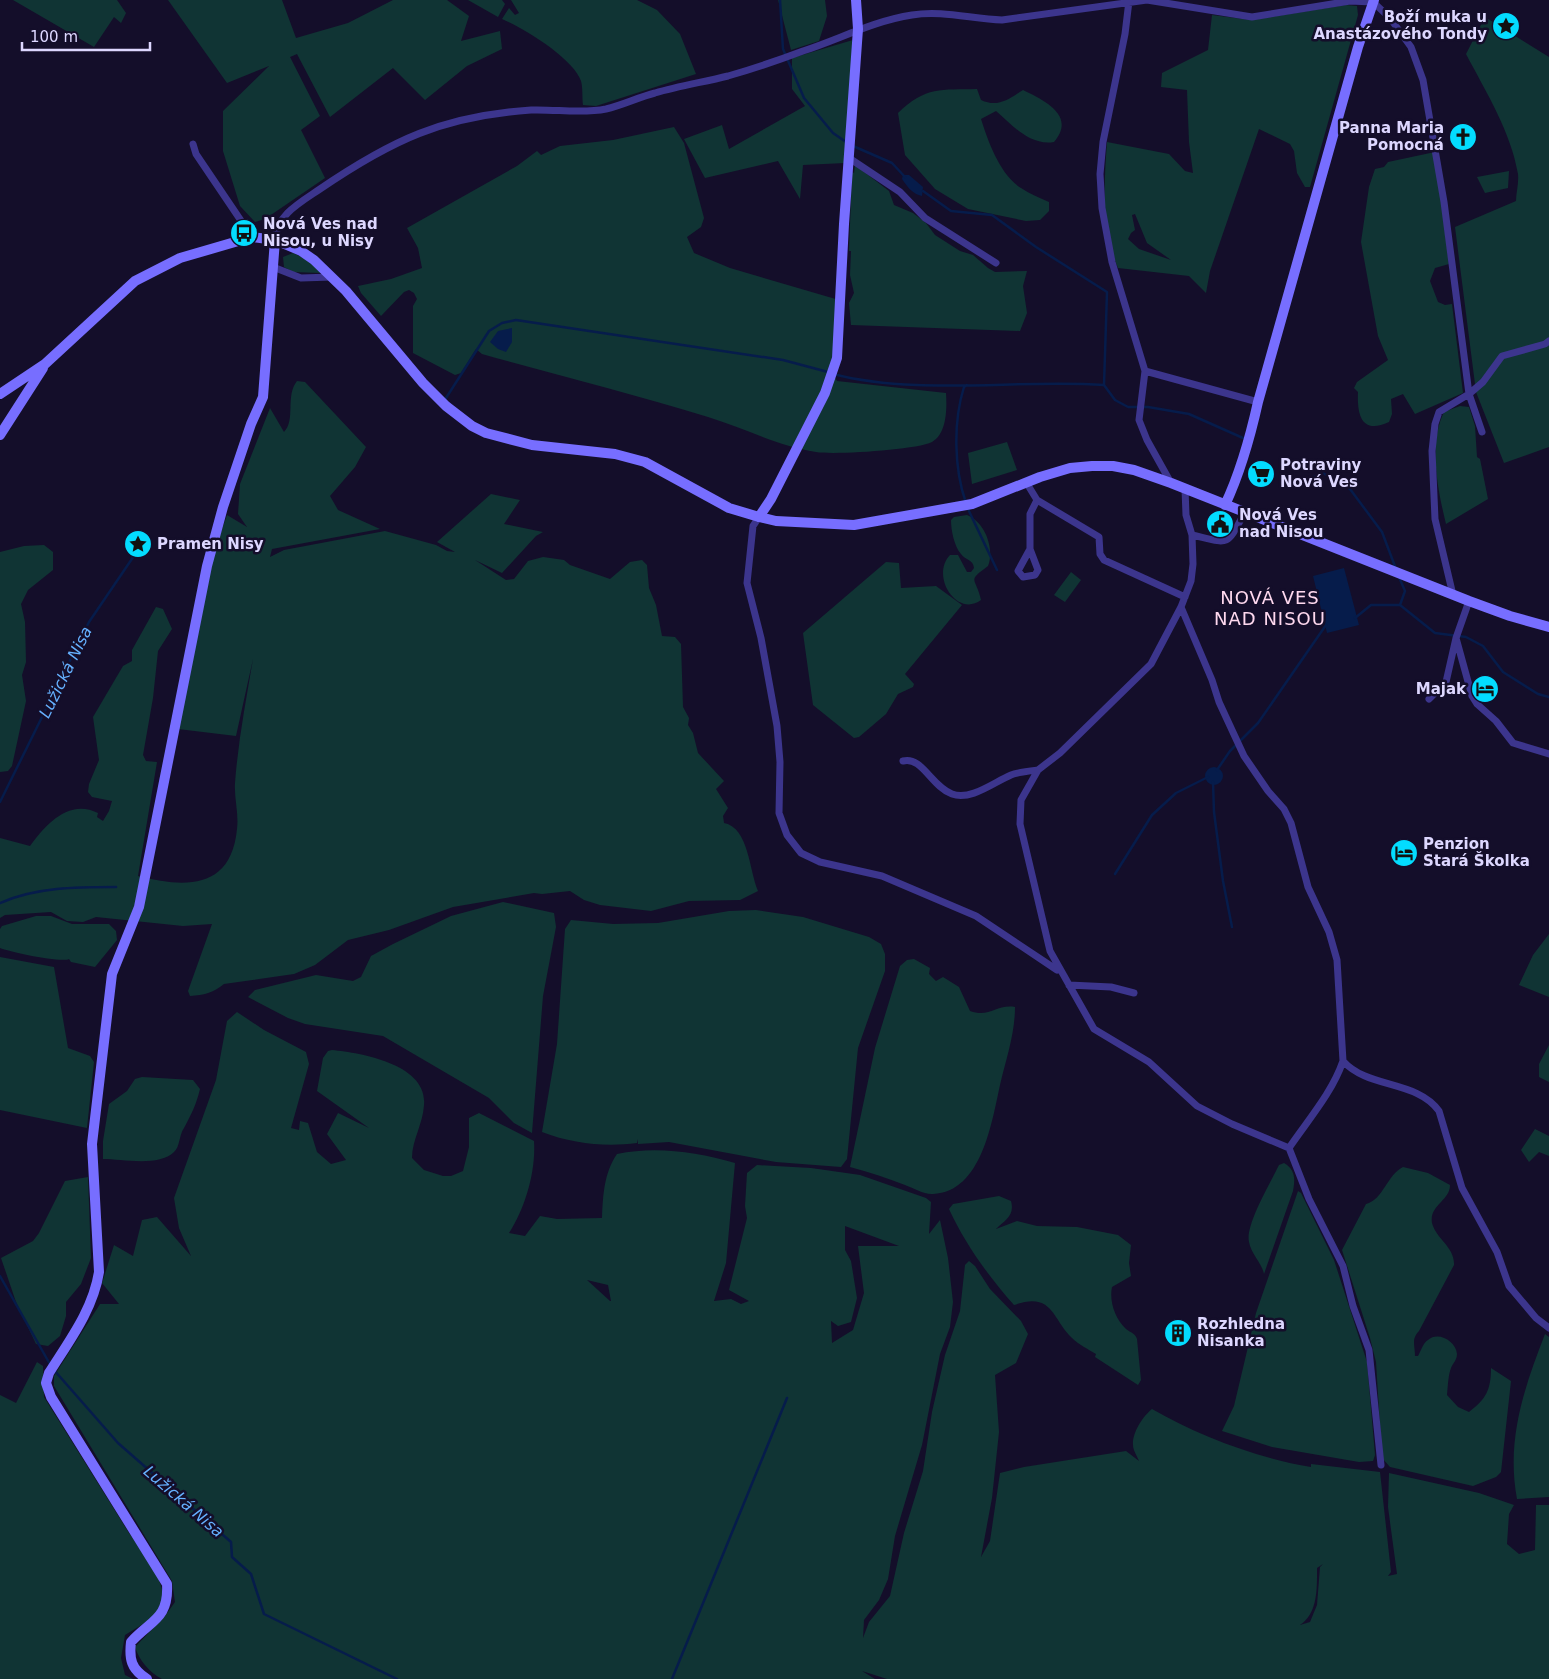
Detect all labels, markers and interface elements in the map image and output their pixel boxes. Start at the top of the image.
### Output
place label: Boží muka u Anastázového Tondy [1313,8,1487,43]
place icon: Boží muka u Anastázového Tondy [1491,11,1521,41]
scale bar [22,20,150,52]
text: 100 m [30,28,78,46]
place label: Panna Maria Pomocná [1339,119,1444,154]
church icon: Panna Maria Pomocná [1448,122,1478,152]
place label: Nová Ves nad Nisou, u Nisy [263,215,378,250]
bus stop icon: Nová Ves nad Nisou, u Nisy [229,218,259,248]
place label: Potraviny Nová Ves [1280,456,1362,491]
supermarket icon: Potraviny Nová Ves [1246,459,1276,489]
place label: Nová Ves nad Nisou [1239,506,1323,541]
public building icon: Nová Ves nad Nisou [1205,509,1235,539]
place icon: Pramen Nisy [123,529,153,559]
place label: Pramen Nisy [157,535,264,553]
district label: NOVÁ VES NAD NISOU [1214,587,1326,629]
water label: Lužická Nisa [35,623,96,721]
hotel icon: Majak [1470,674,1500,704]
place label: Majak [1416,680,1467,698]
place label: Penzion Stará Školka [1423,835,1530,870]
hotel icon: Penzion Stará Školka [1389,838,1419,868]
place label: Rozhledna Nisanka [1197,1315,1285,1350]
building icon: Rozhledna Nisanka [1163,1318,1193,1348]
water label: Lužická Nisa [140,1462,227,1541]

